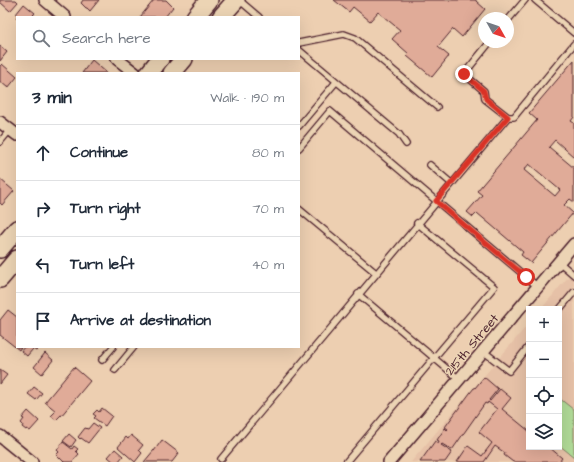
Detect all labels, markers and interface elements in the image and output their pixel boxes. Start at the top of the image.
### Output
north arrow [478,12,514,48]
search box [16,16,300,60]
icon: search [30,27,52,49]
text: Search here [62,28,151,49]
route end [455,65,473,83]
text: 3 min [32,86,72,110]
text: Walk · 190 m [210,89,284,107]
icon: ahead [32,142,54,164]
text: Continue [70,142,128,163]
text: 80 m [252,144,284,162]
icon: right [32,198,54,220]
text: Turn right [70,198,141,219]
text: 70 m [252,200,284,218]
icon: left [32,254,54,276]
text: Turn left [70,254,134,275]
text: 40 m [252,256,284,274]
route start [517,268,535,286]
map controls [526,306,562,450]
button: + [526,306,562,342]
street label: 215th Street [441,309,503,379]
icon: arrive [32,310,54,332]
text: Arrive at destination [70,310,211,331]
button: − [526,342,562,378]
button: locate [526,378,562,414]
button: layers [526,414,562,450]

